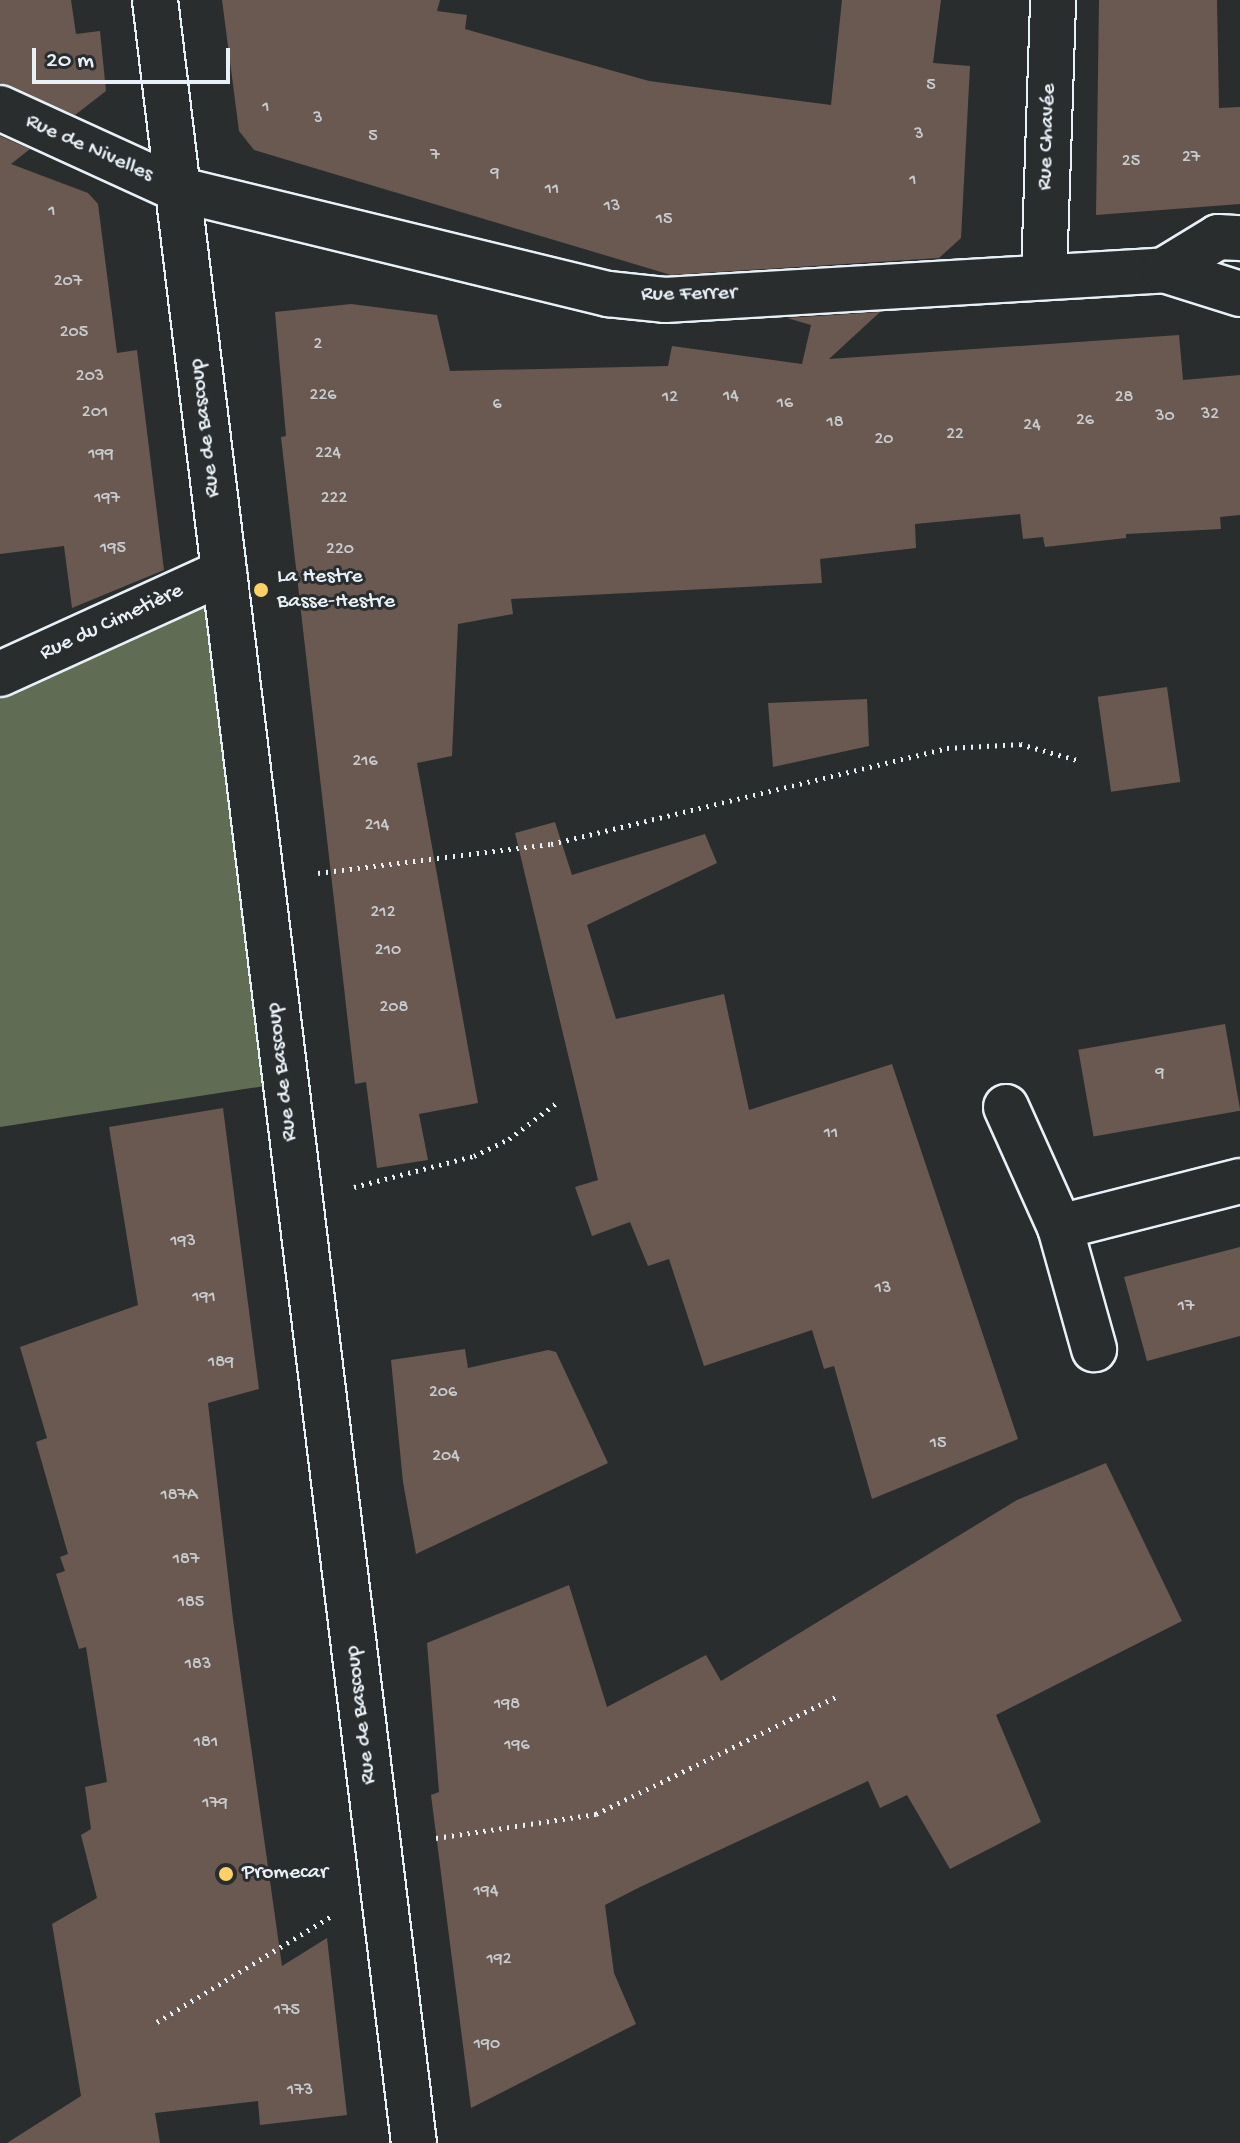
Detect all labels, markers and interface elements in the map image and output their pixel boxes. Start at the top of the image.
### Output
scale bar [36,32,234,82]
text: 20 m [46,47,94,76]
house number: 5 [926,75,936,97]
street label: Rue Chavée [1033,83,1063,191]
house number: 1 [262,97,270,119]
house number: 3 [313,108,323,130]
street label: Rue de Nivelles [21,109,157,189]
house number: 3 [914,124,924,146]
house number: 5 [368,126,378,148]
house number: 7 [430,145,440,167]
house number: 27 [1182,147,1200,169]
house number: 25 [1122,151,1140,173]
house number: 9 [490,163,500,185]
house number: 1 [909,170,917,192]
house number: 11 [545,179,559,201]
house number: 13 [604,196,620,218]
house number: 1 [48,201,56,223]
house number: 15 [656,209,672,231]
house number: 207 [54,271,82,293]
street label: Rue Ferrer [641,281,737,309]
house number: 205 [60,322,88,344]
house number: 2 [314,334,322,356]
street label: Rue de Bascoup [184,357,228,499]
house number: 203 [76,366,104,388]
house number: 226 [310,385,336,407]
house number: 14 [723,386,739,408]
house number: 12 [662,387,678,409]
house number: 28 [1115,387,1133,409]
house number: 16 [777,393,793,415]
house number: 6 [492,394,502,416]
house number: 201 [82,402,108,424]
house number: 32 [1201,404,1219,426]
house number: 30 [1155,406,1175,428]
house number: 26 [1076,410,1094,432]
house number: 18 [826,412,844,434]
house number: 24 [1023,415,1041,437]
house number: 22 [946,424,964,446]
house number: 20 [874,429,894,451]
house number: 224 [315,443,341,465]
house number: 199 [88,444,114,466]
house number: 197 [94,488,120,510]
house number: 222 [321,488,347,510]
house number: 195 [100,538,126,560]
house number: 220 [326,539,354,561]
place label: La Hestre Basse-Hestre [277,564,395,616]
street label: Rue du Cimetière [36,578,188,668]
marker: La Hestre Basse-Hestre [252,581,270,599]
house number: 216 [352,751,378,773]
house number: 214 [365,815,389,837]
house number: 212 [371,902,395,924]
house number: 210 [375,940,401,962]
house number: 208 [380,997,408,1019]
street label: Rue de Bascoup [261,1001,305,1143]
house number: 9 [1155,1063,1165,1085]
house number: 11 [824,1123,838,1145]
house number: 193 [170,1231,196,1253]
house number: 13 [875,1278,891,1300]
house number: 191 [192,1287,216,1309]
house number: 17 [1178,1296,1194,1318]
house number: 189 [208,1352,234,1374]
house number: 206 [429,1382,457,1404]
house number: 15 [930,1433,946,1455]
house number: 204 [432,1446,460,1468]
house number: 187A [160,1485,198,1507]
house number: 187 [173,1549,199,1571]
house number: 185 [178,1592,204,1614]
street label: Rue de Bascoup [340,1644,384,1786]
house number: 183 [185,1654,211,1676]
house number: 198 [494,1694,520,1716]
house number: 181 [194,1732,218,1754]
house number: 196 [504,1735,530,1757]
house number: 179 [202,1793,228,1815]
place label: Promecar [242,1861,328,1887]
marker: Promecar [217,1865,235,1883]
house number: 194 [474,1881,498,1903]
house number: 192 [486,1949,512,1971]
house number: 175 [274,2000,300,2022]
house number: 190 [474,2034,500,2056]
house number: 173 [287,2080,313,2102]

